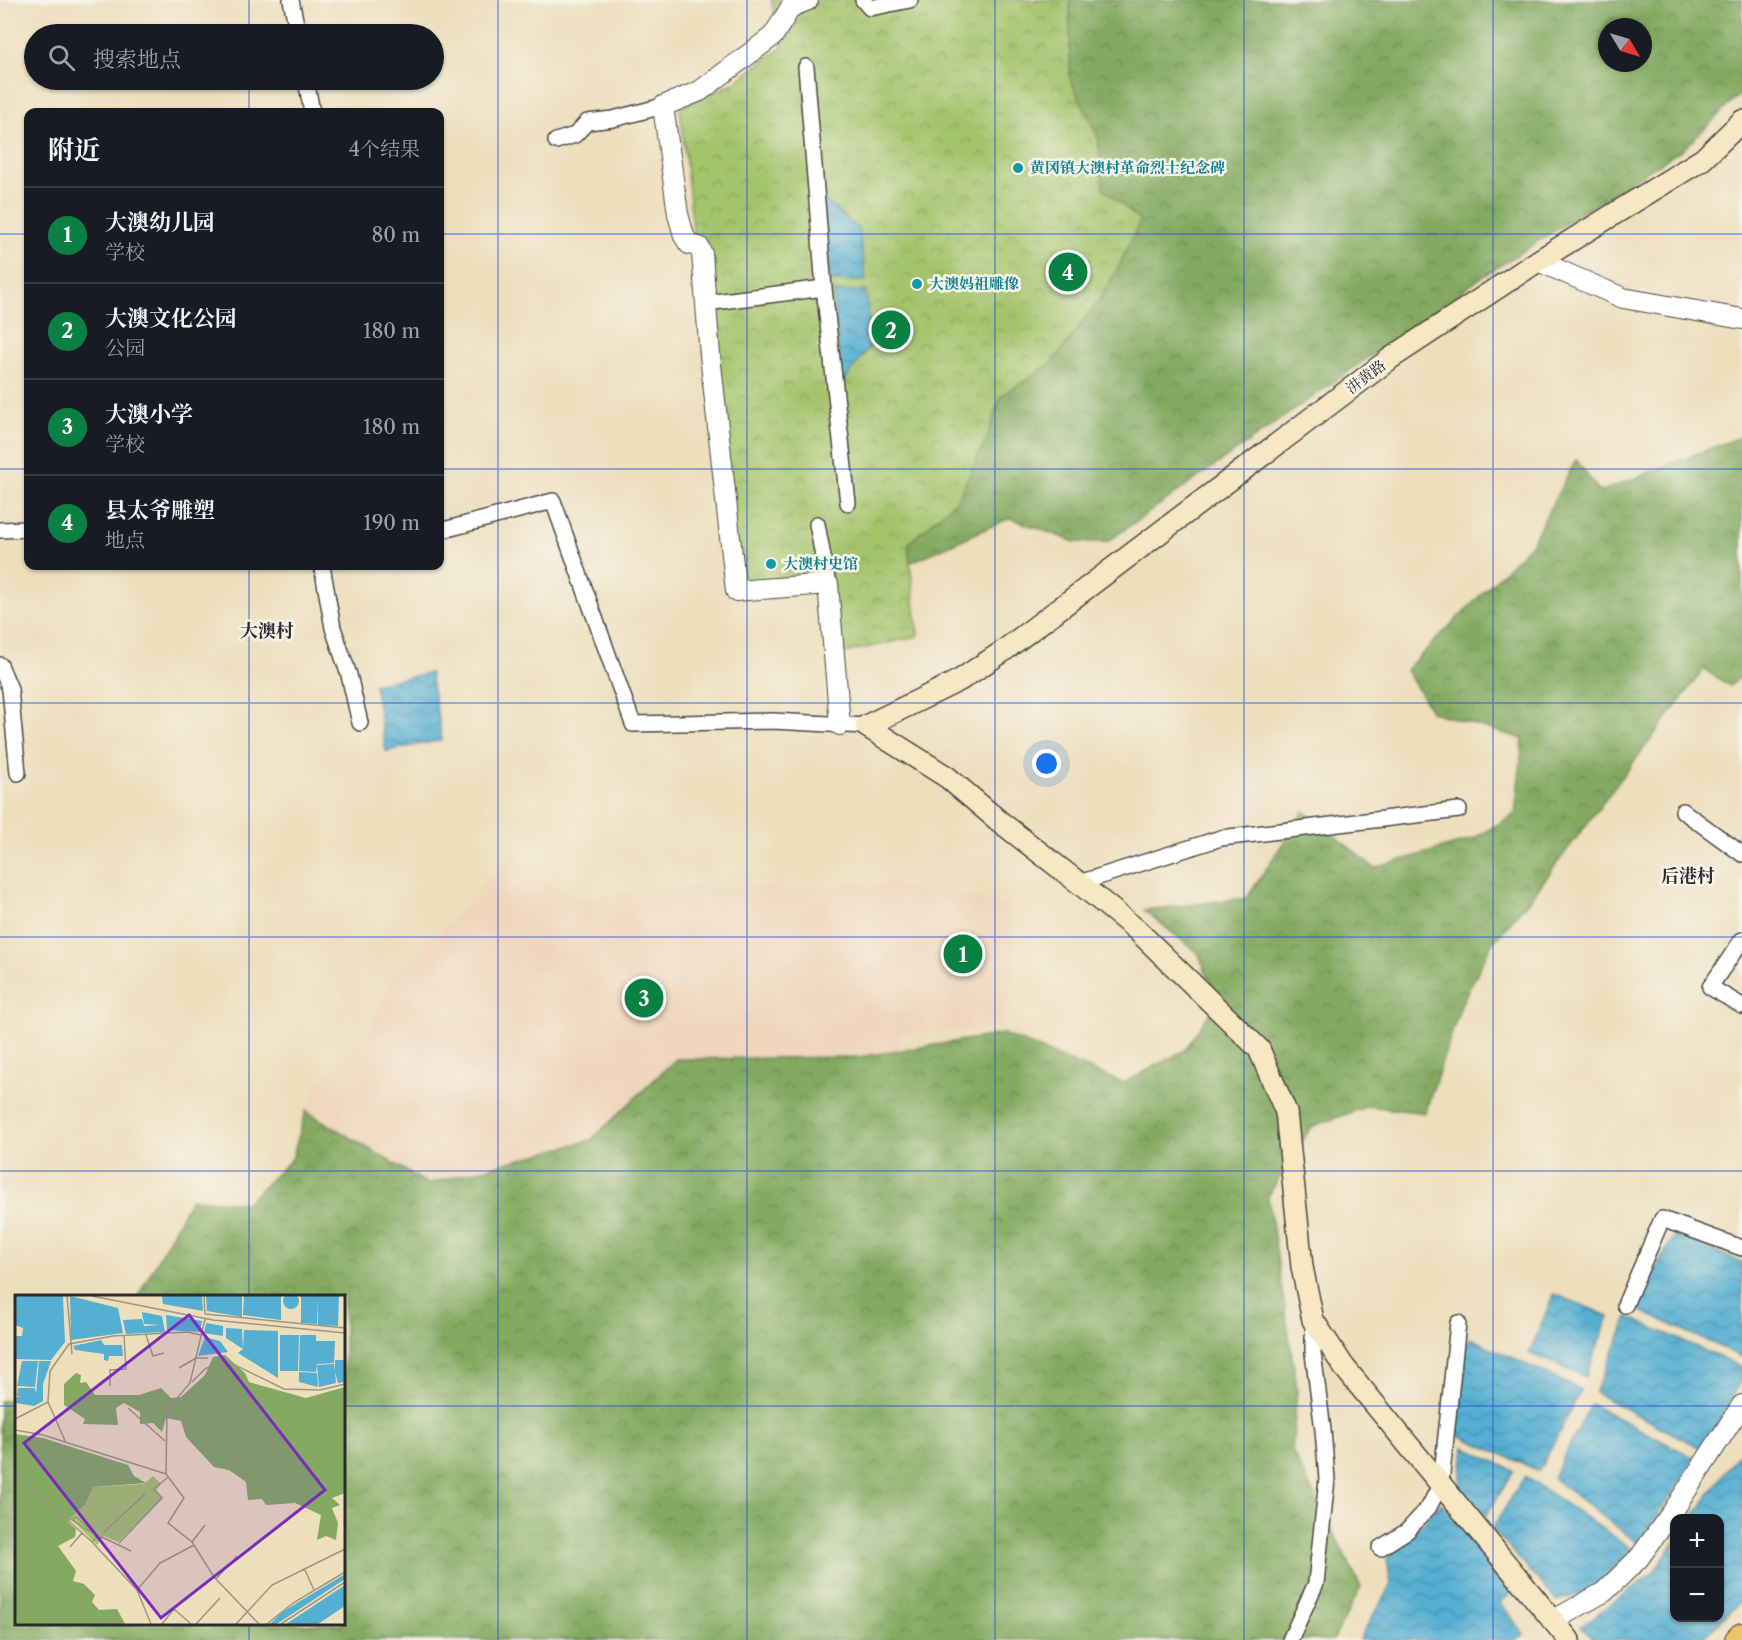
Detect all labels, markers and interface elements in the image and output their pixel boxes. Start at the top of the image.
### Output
north arrow [1598,18,1652,72]
search box [24,24,444,90]
icon: search [45,41,78,74]
text: 搜索地点 [93,46,181,73]
text: 附近 [48,134,100,166]
text: 4个结果 [348,137,420,161]
place label: 黄冈镇大澳村革命烈士纪念碑 [1030,158,1225,177]
marker: 黄冈镇大澳村革命烈士纪念碑 [1011,161,1025,175]
text: 大澳幼儿园 [105,209,215,236]
text: 1 [63,223,72,247]
text: 80 m [372,223,420,247]
text: 学校 [105,240,145,264]
pin: 4 [1048,250,1088,294]
place label: 大澳妈祖雕像 [929,274,1019,293]
marker: 大澳妈祖雕像 [910,277,924,291]
text: 大澳文化公园 [105,305,237,332]
pin: 2 [872,308,910,352]
text: 2 [62,319,73,343]
text: 180 m [363,319,420,343]
text: 公园 [105,336,145,360]
street label: 汫黄路 [1342,355,1389,398]
text: 大澳小学 [105,401,193,428]
text: 3 [62,415,73,439]
text: 180 m [363,415,420,439]
text: 学校 [105,432,145,456]
text: 县太爷雕塑 [105,497,215,524]
text: 4 [62,511,73,535]
text: 190 m [363,511,420,535]
text: 地点 [105,528,145,552]
place label: 大澳村史馆 [783,554,858,573]
marker: 大澳村史馆 [764,557,778,571]
district label: 大澳村 [240,620,294,642]
your location [1032,749,1061,778]
district label: 后港村 [1661,865,1715,887]
pin: 1 [944,932,982,976]
pin: 3 [624,976,664,1020]
inset map [15,1295,345,1625]
map controls [1670,1514,1724,1622]
button: + [1670,1514,1724,1568]
button: − [1670,1568,1724,1622]

